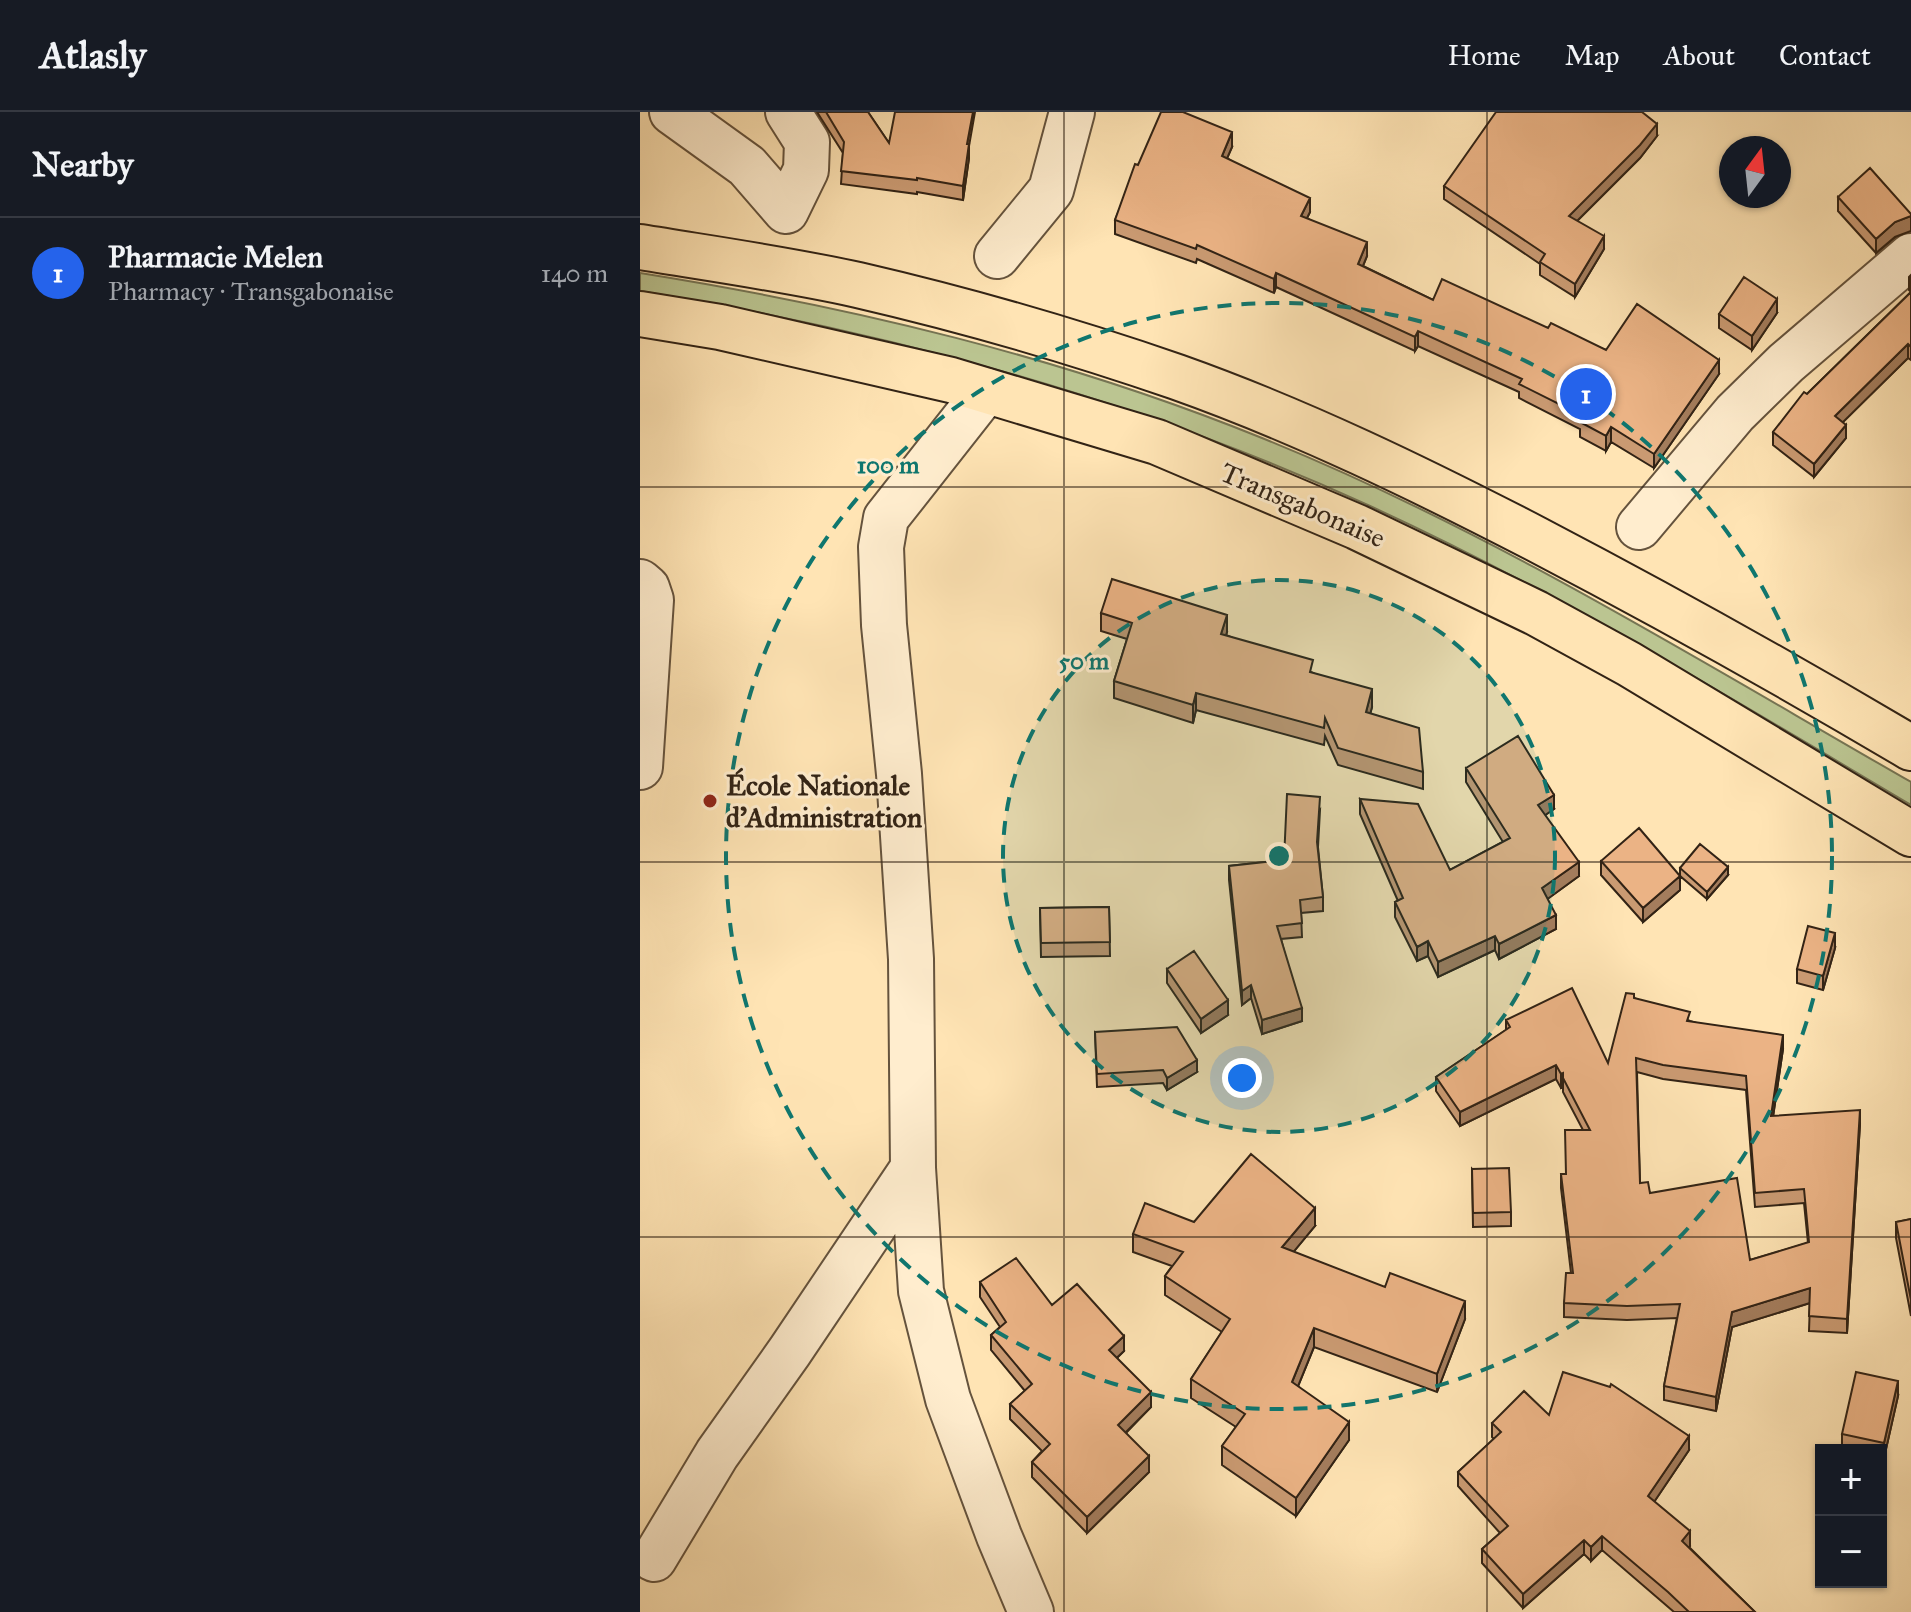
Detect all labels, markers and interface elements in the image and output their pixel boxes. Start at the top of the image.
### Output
text: Atlasly [40,32,146,78]
text: Home [1448,38,1521,73]
text: Map [1565,38,1619,73]
text: About [1663,38,1735,73]
text: Contact [1779,38,1871,73]
north arrow [1719,136,1791,208]
text: Nearby [32,144,134,185]
text: Pharmacie Melen [108,239,323,275]
text: 1 [53,257,63,289]
text: 140 m [541,257,608,289]
text: Pharmacy · Transgabonaise [108,275,394,307]
pin: 1 [1560,364,1612,424]
text: 100 m [857,450,920,480]
street label: Transgabonaise [1215,455,1391,555]
text: 50 m [1059,646,1110,676]
place label: École Nationale d'Administration [726,767,922,835]
marker: École Nationale d'Administration [701,792,719,810]
centre of rings [1265,842,1293,870]
your location [1222,1058,1262,1098]
map controls [1815,1444,1887,1588]
button: + [1815,1444,1887,1516]
button: − [1815,1516,1887,1588]

